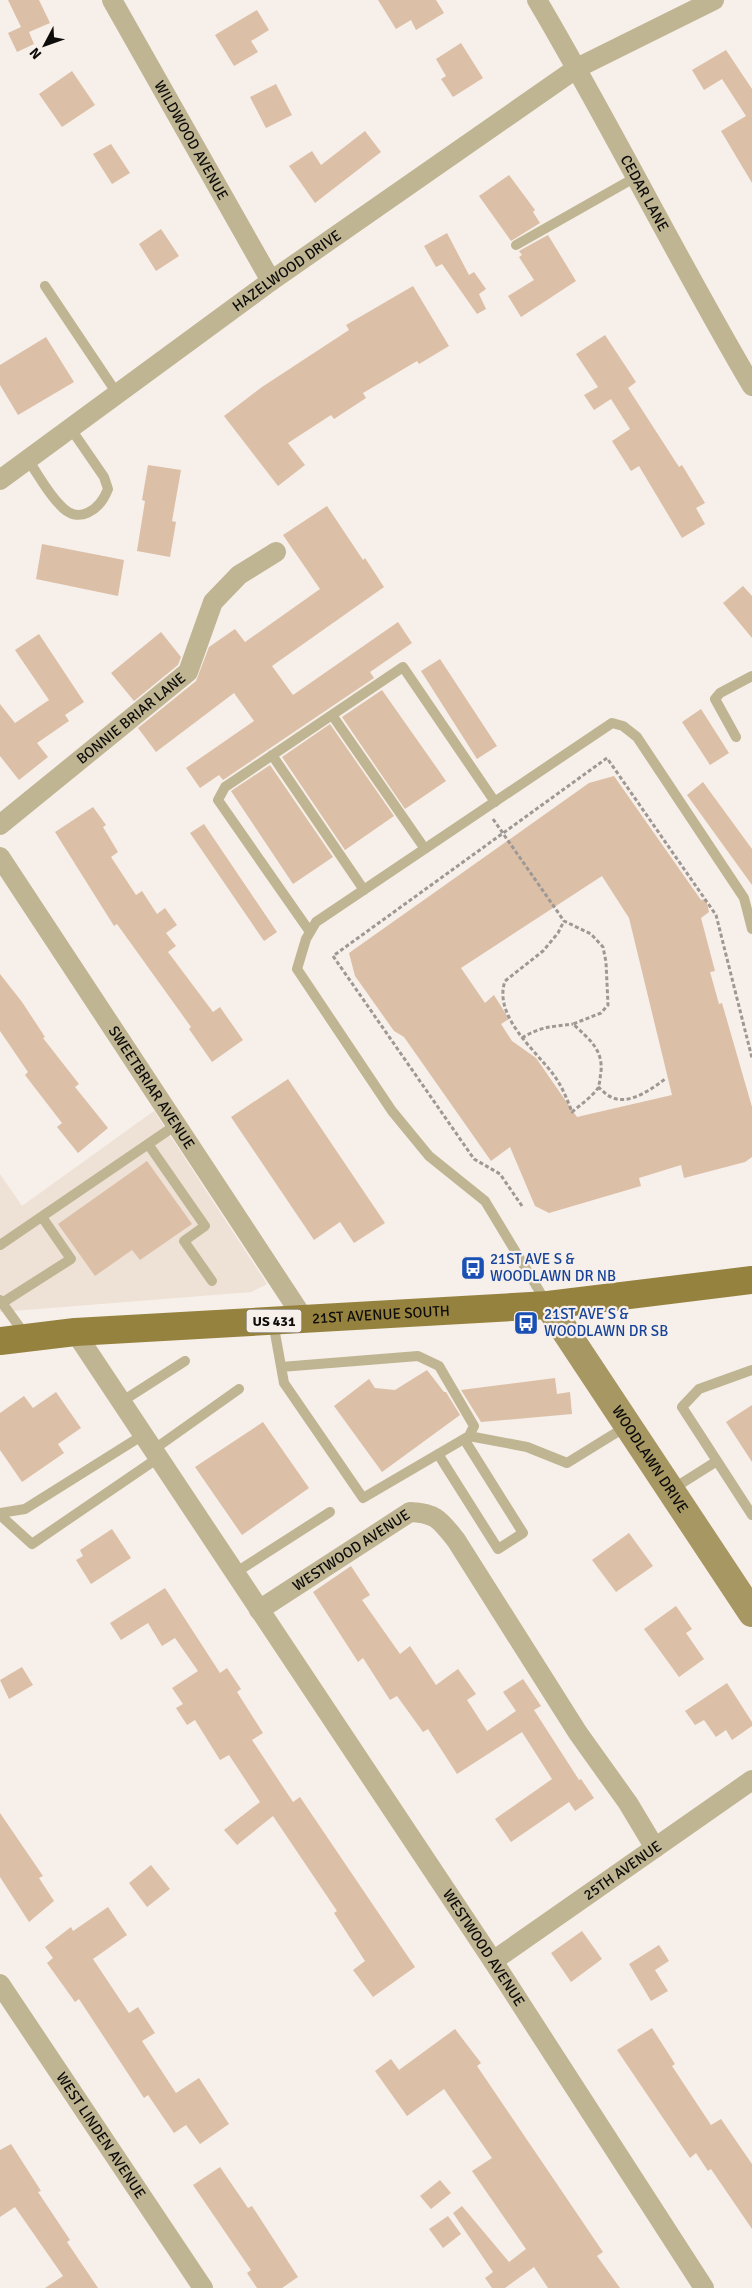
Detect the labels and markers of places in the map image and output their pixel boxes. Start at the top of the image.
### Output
place label: 21ST AVE S & WOODLAWN DR NB [490,1250,616,1285]
bus stop icon: 21ST AVE S & WOODLAWN DR NB [460,1255,486,1281]
place label: 21ST AVE S & WOODLAWN DR SB [544,1305,668,1340]
bus stop icon: 21ST AVE S & WOODLAWN DR SB [513,1310,539,1336]

